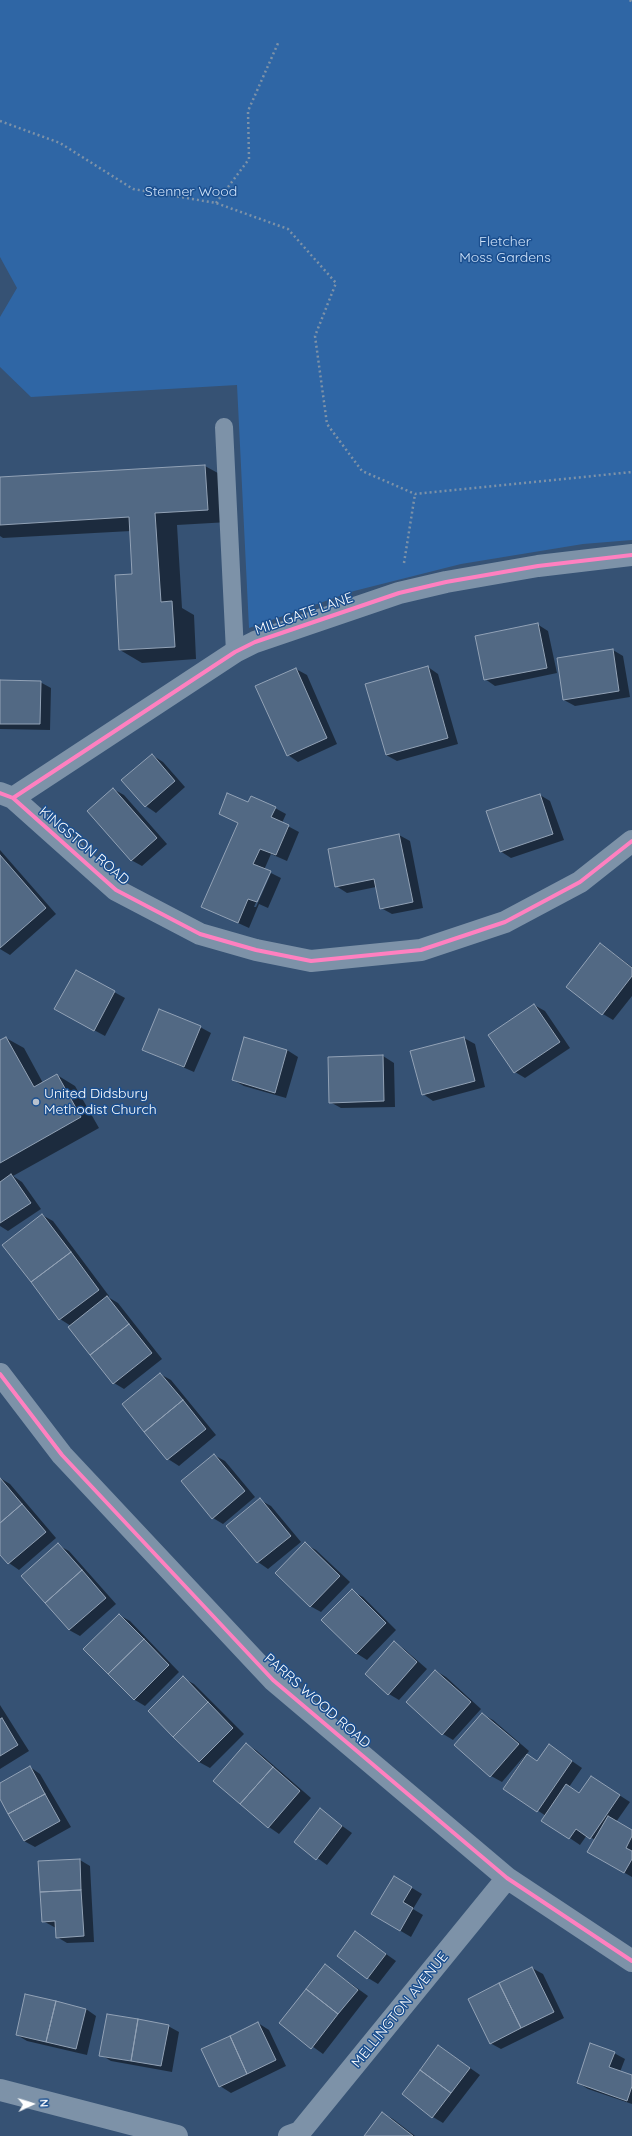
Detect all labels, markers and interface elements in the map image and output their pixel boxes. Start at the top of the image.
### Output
park label: Stenner Wood [145,184,237,200]
park label: Fletcher Moss Gardens [459,234,551,266]
street label: MILLGATE LANE [253,589,355,639]
street label: KINGSTON ROAD [35,803,133,889]
place label: United Didsbury Methodist Church [44,1086,157,1118]
marker: United Didsbury Methodist Church [31,1097,41,1107]
street label: PARRS WOOD ROAD [261,1650,373,1752]
street label: MELLINGTON AVENUE [348,1949,452,2071]
north arrow [12,2084,52,2124]
text: N [37,2099,51,2108]

